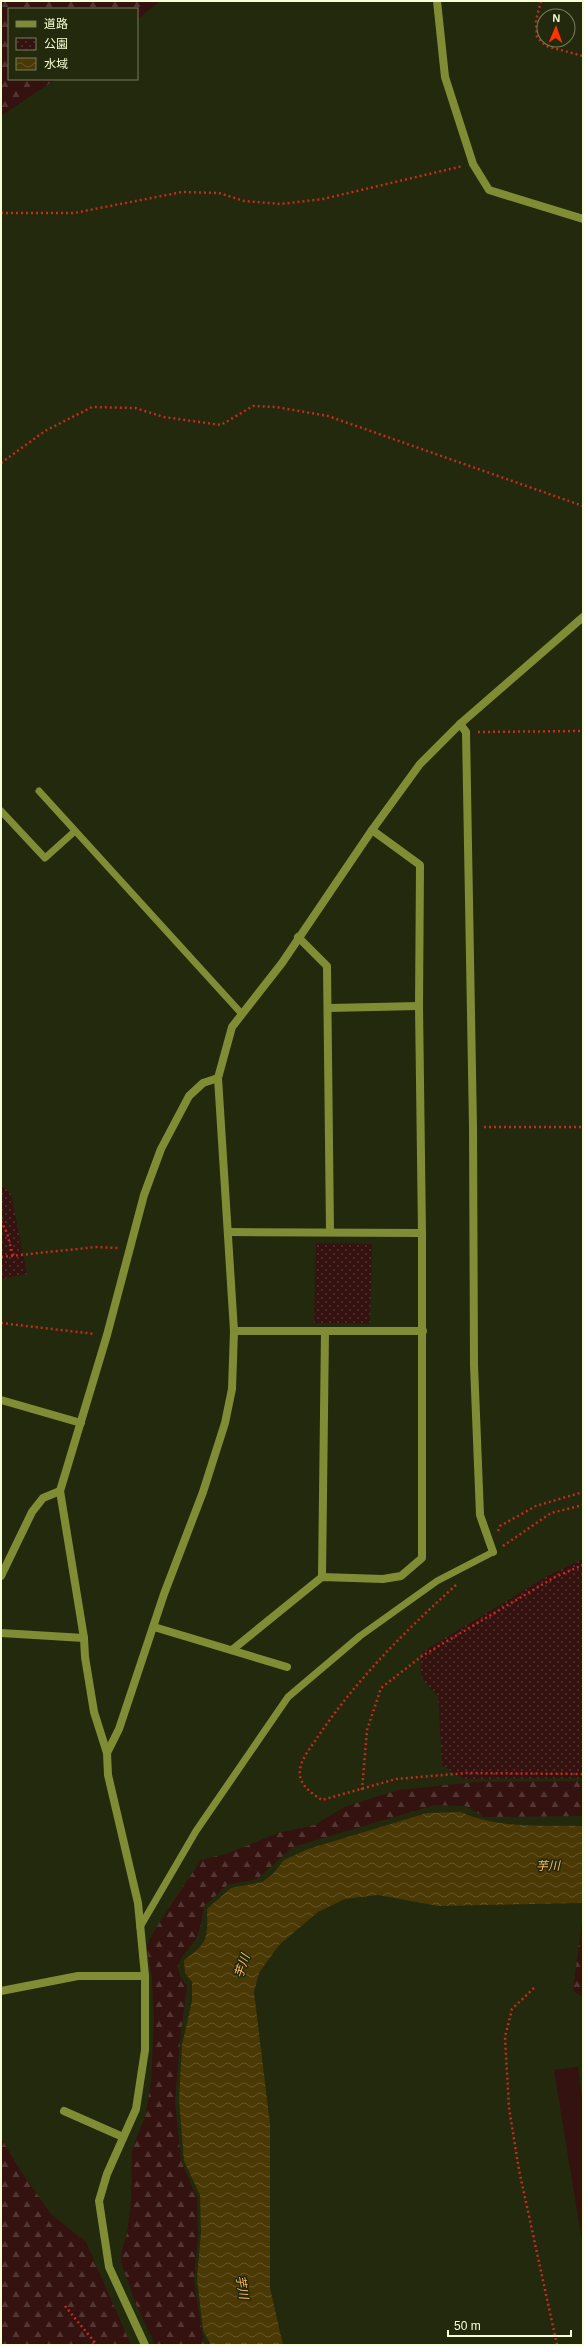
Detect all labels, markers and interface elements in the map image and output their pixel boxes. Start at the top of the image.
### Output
legend [8,8,138,80]
north arrow [536,8,576,48]
text: N [552,12,561,24]
text: 道路 [44,17,68,31]
text: 公園 [44,37,68,51]
text: 水域 [44,57,68,71]
water label: 芋川 [536,1859,562,1873]
water label: 芋川 [231,1950,253,1980]
water label: 芋川 [233,2274,251,2302]
scale bar [448,2312,571,2338]
text: 50 m [454,2319,481,2333]

